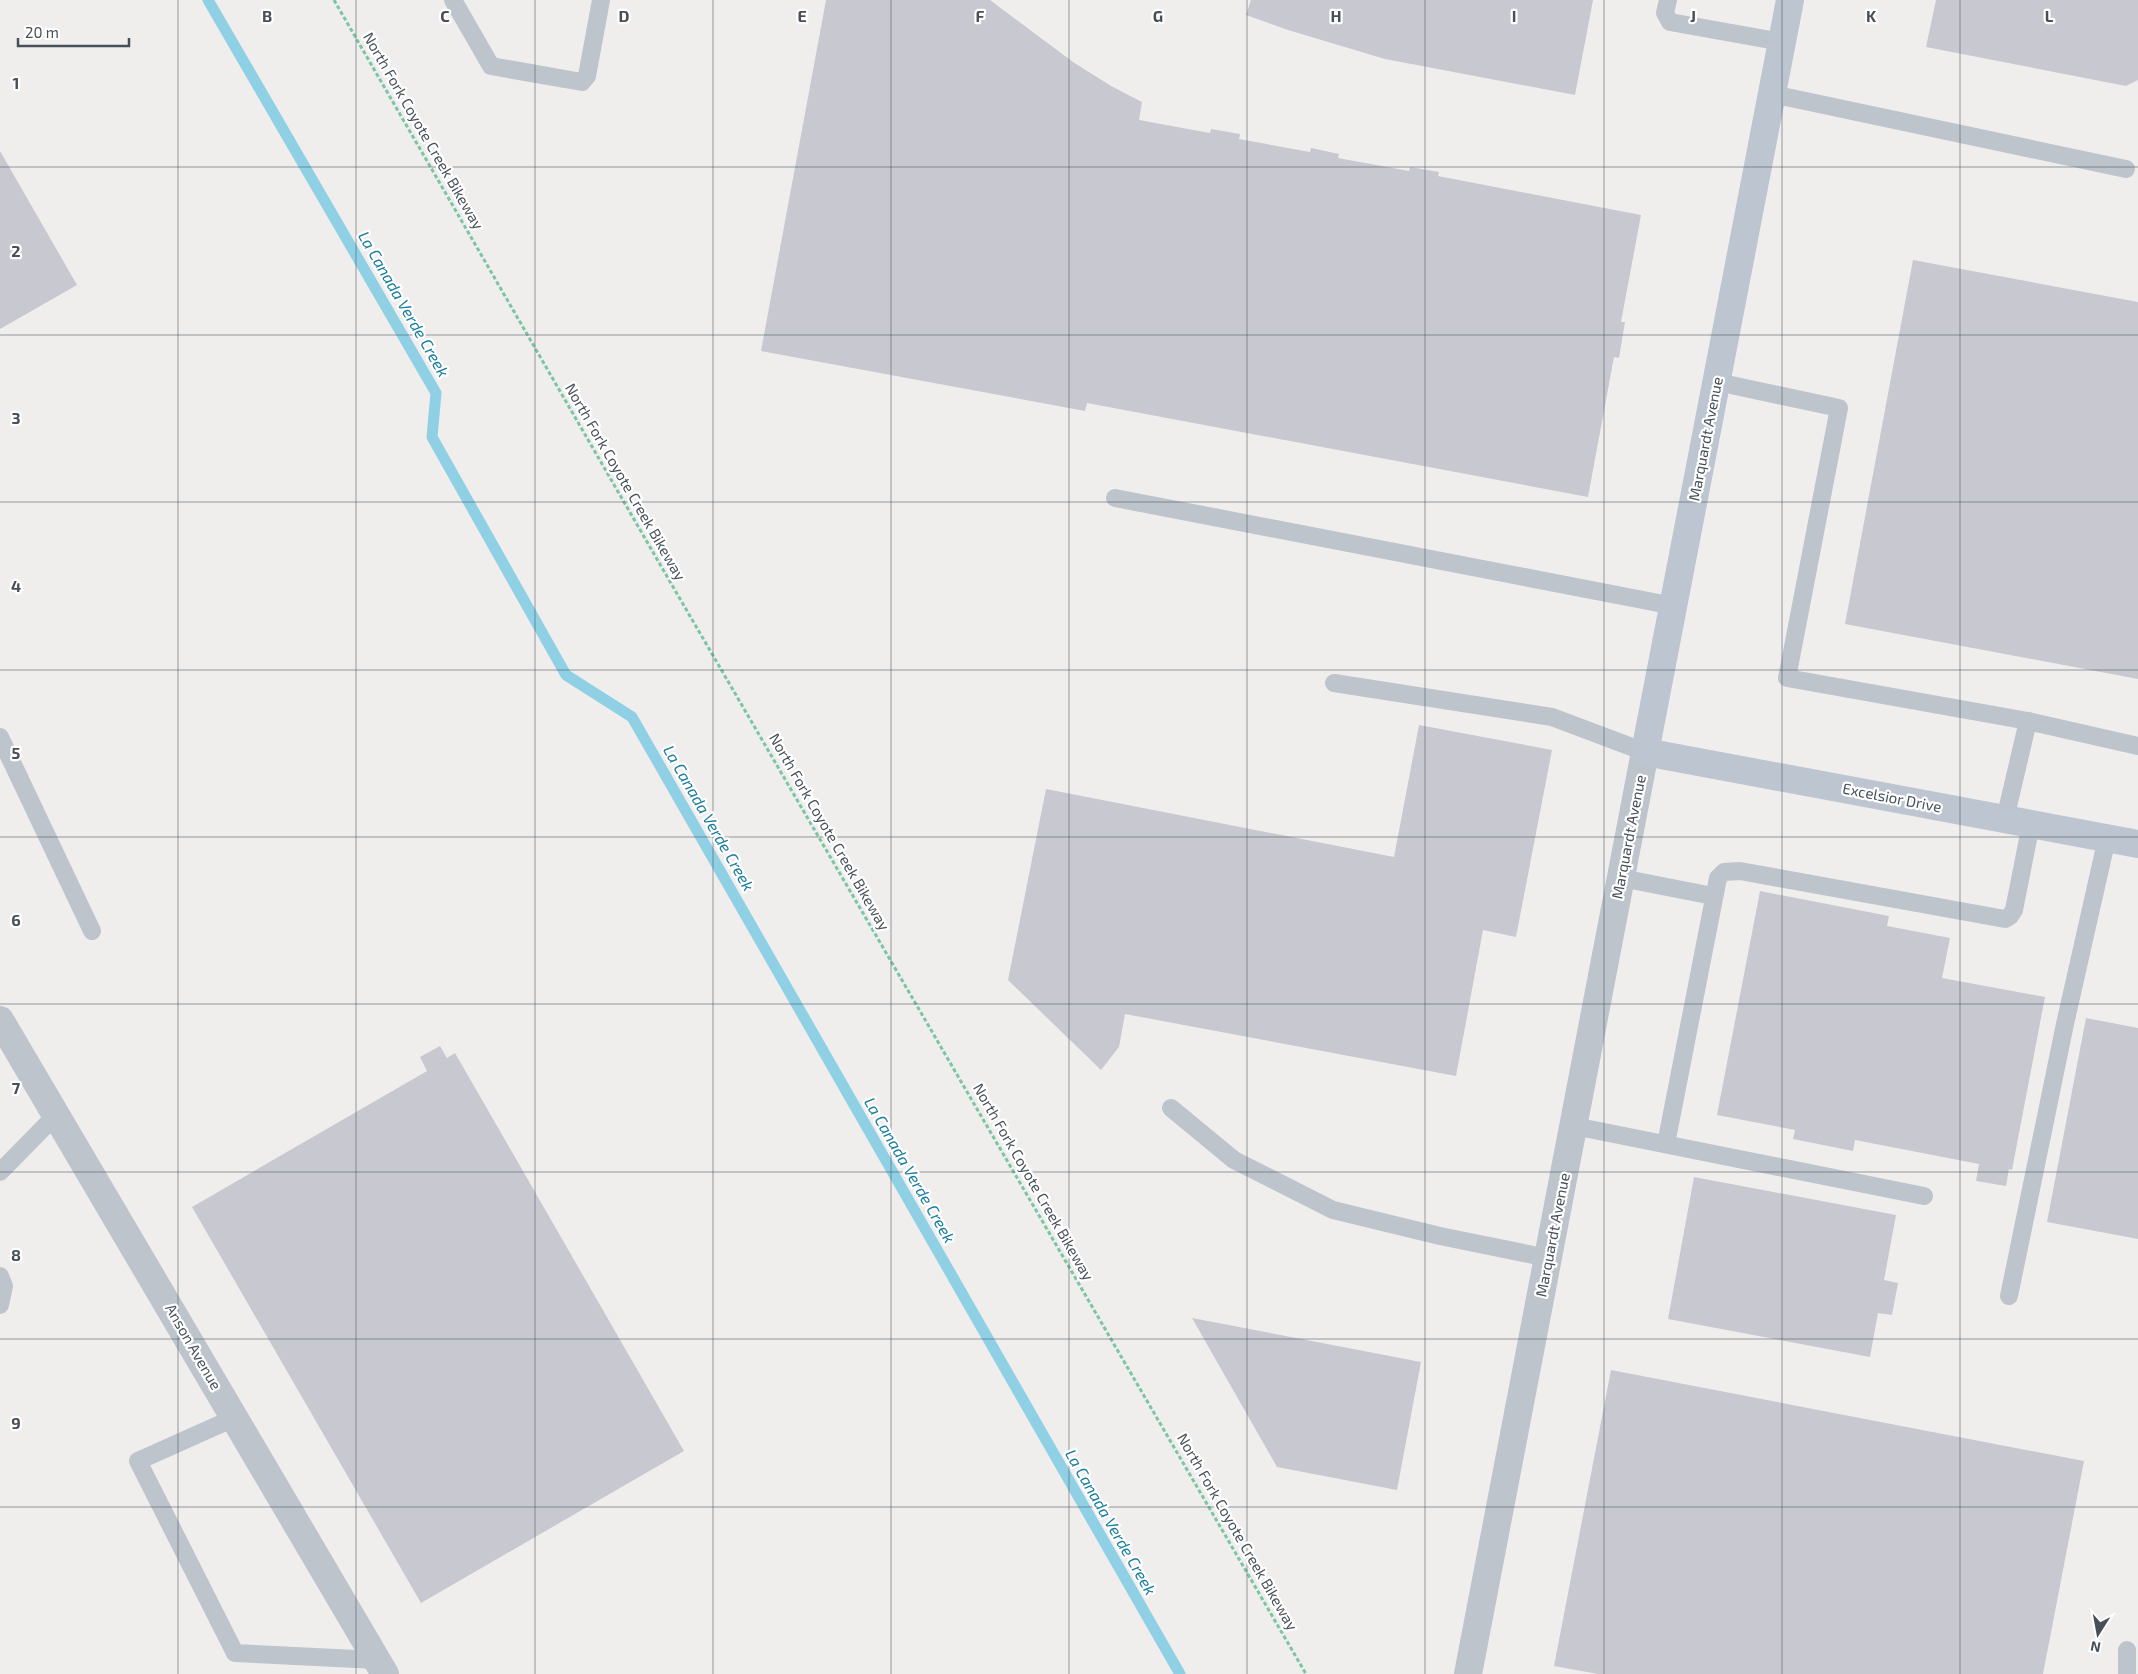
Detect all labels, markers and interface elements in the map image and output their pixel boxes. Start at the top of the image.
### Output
text: B [262,6,272,25]
text: C [440,6,450,25]
text: D [619,6,630,25]
text: E [797,6,807,25]
text: F [976,6,985,25]
text: G [1153,6,1163,25]
text: H [1330,6,1342,25]
text: I [1512,6,1516,25]
text: J [1690,6,1696,25]
text: K [1866,6,1877,25]
text: L [2045,6,2054,25]
scale bar [18,15,129,47]
text: 20 m [25,23,59,41]
street label: North Fork Coyote Creek Bikeway [360,29,488,232]
text: 1 [13,73,19,92]
water label: La Canada Verde Creek [355,228,454,380]
text: 2 [11,241,21,260]
street label: Marquardt Avenue [1684,375,1726,502]
street label: North Fork Coyote Creek Bikeway [562,380,690,583]
text: 3 [11,408,21,427]
text: 4 [11,576,21,595]
street label: North Fork Coyote Creek Bikeway [766,730,894,933]
water label: La Canada Verde Creek [660,742,759,894]
text: 5 [12,743,21,762]
street label: Marquardt Avenue [1607,773,1649,900]
street label: Excelsior Drive [1841,779,1943,815]
text: 6 [11,910,21,929]
text: 7 [12,1078,21,1097]
street label: North Fork Coyote Creek Bikeway [970,1080,1098,1283]
water label: La Canada Verde Creek [861,1094,960,1246]
street label: Marquardt Avenue [1531,1171,1573,1298]
text: 8 [11,1245,21,1264]
street label: Anson Avenue [162,1300,226,1393]
text: 9 [11,1413,21,1432]
street label: North Fork Coyote Creek Bikeway [1174,1430,1302,1633]
water label: La Canada Verde Creek [1062,1446,1161,1598]
north arrow [2073,1609,2123,1659]
text: N [2089,1638,2102,1657]

